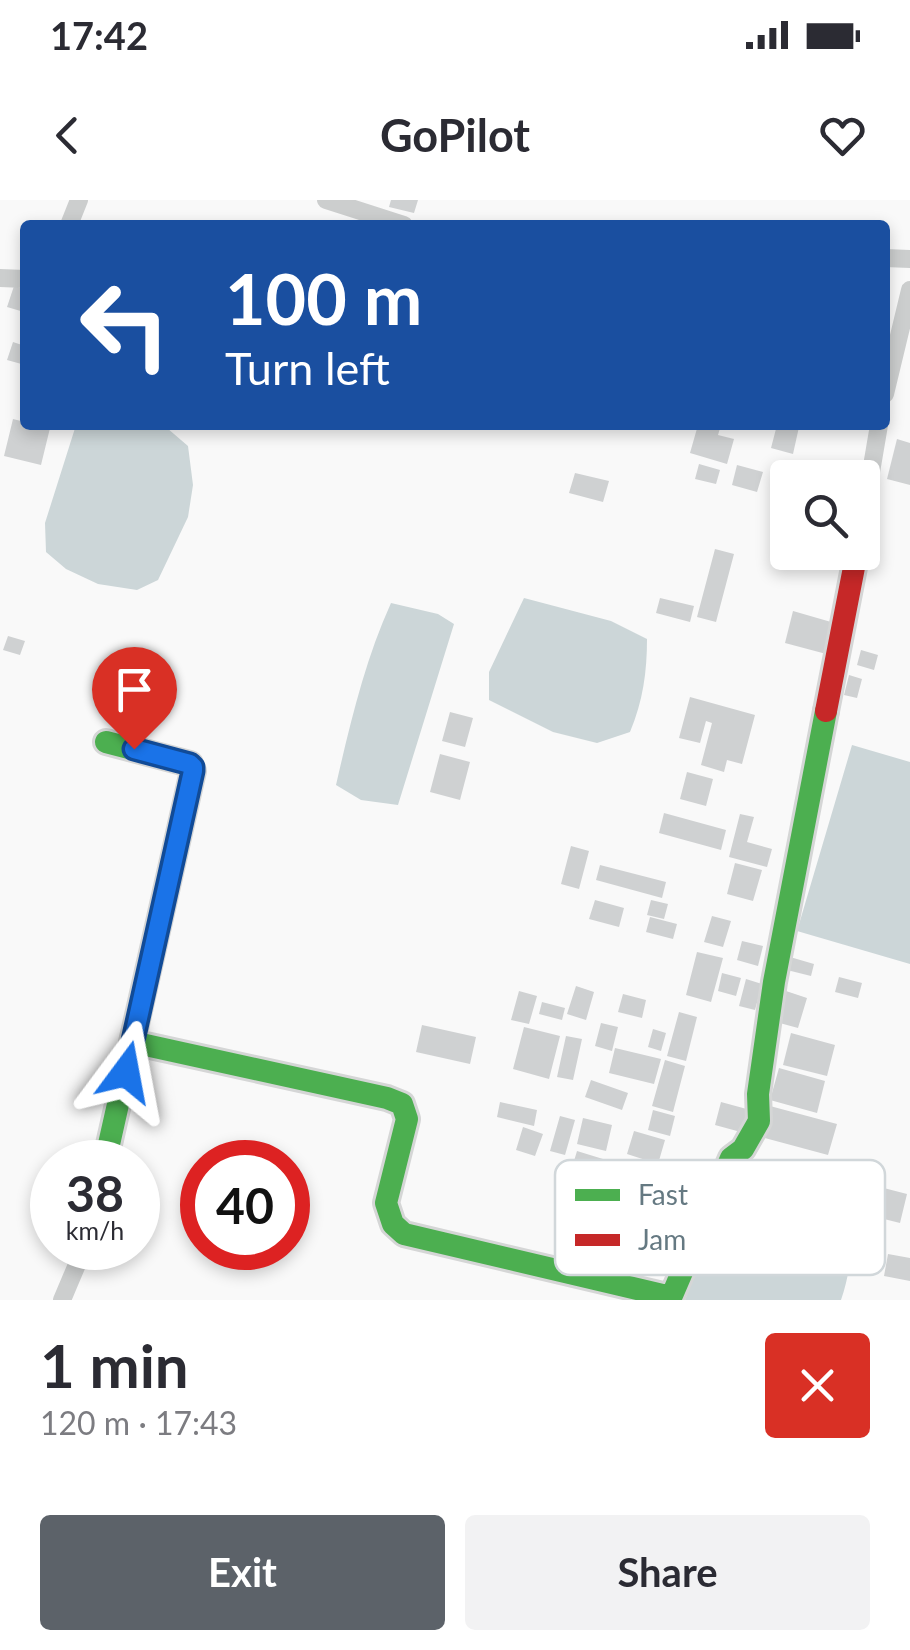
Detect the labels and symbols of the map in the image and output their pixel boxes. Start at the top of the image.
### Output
pin [92,647,177,750]
position arrow [74,1020,178,1124]
speed limit sign: 40 [180,1140,310,1270]
legend [555,1160,885,1275]
text: Fast [638,1177,688,1211]
text: Jam [638,1222,686,1256]

